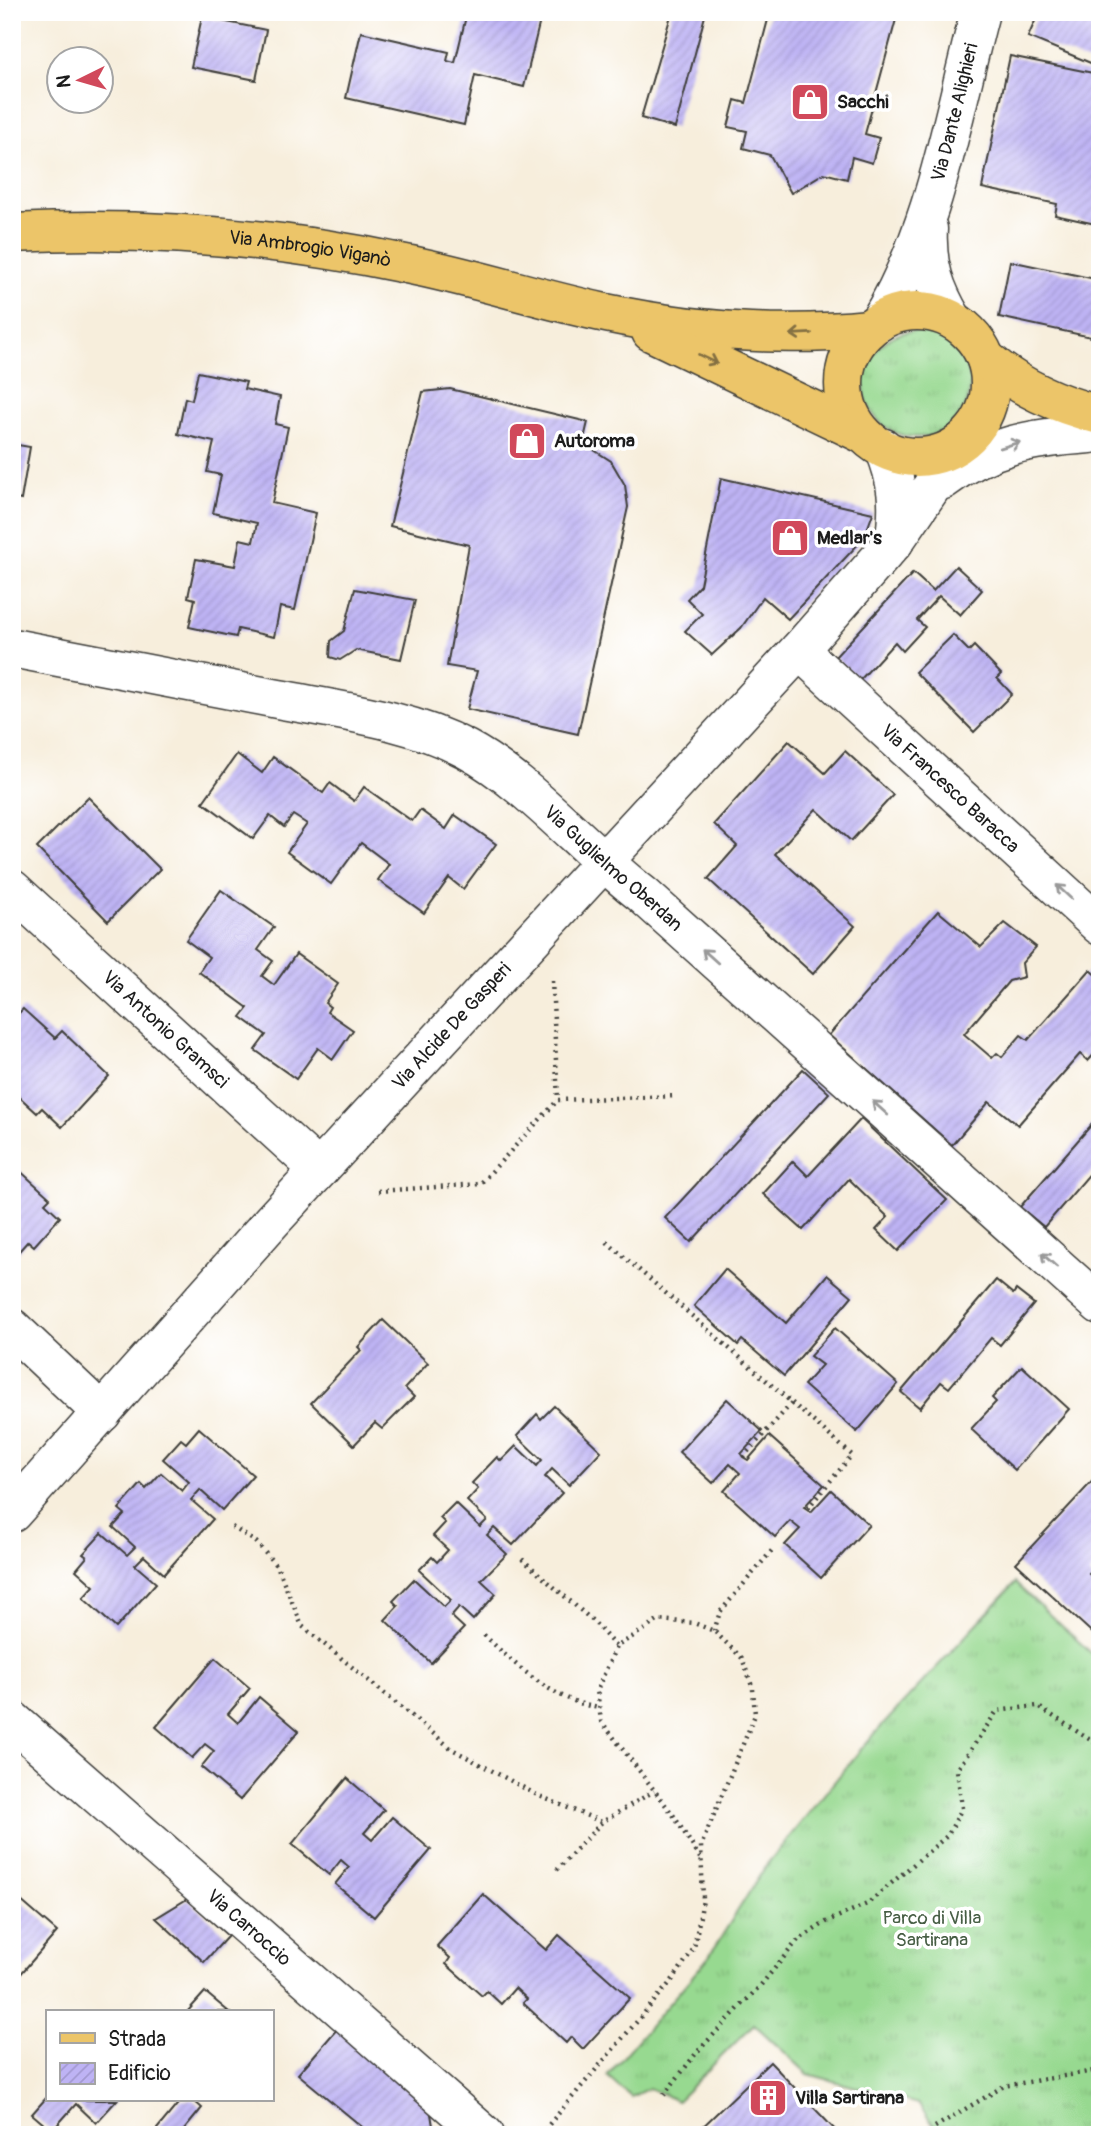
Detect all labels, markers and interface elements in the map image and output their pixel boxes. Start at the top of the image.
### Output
street label: Via Dante Alighieri [926,41,984,184]
north arrow [46,46,116,116]
text: N [52,74,77,89]
shop icon: Sacchi [789,81,831,123]
place label: Sacchi [837,90,889,114]
street label: Via Ambrogio Viganò [228,225,393,273]
one-way arrow [790,328,813,341]
one-way arrow [697,352,718,366]
shop icon: Autoroma [506,420,548,462]
place label: Autoroma [554,429,635,453]
one-way arrow [999,437,1021,450]
shop icon: Medlar's [769,517,811,559]
place label: Medlar's [817,526,882,550]
street label: Via Francesco Baracca [876,719,1025,858]
street label: Via Guglielmo Oberdan [539,800,687,937]
one-way arrow [1055,884,1073,900]
one-way arrow [701,948,719,964]
street label: Via Alcide De Gasperi [387,958,516,1095]
street label: Via Antonio Gramsci [97,965,234,1093]
one-way arrow [871,1100,889,1116]
one-way arrow [1040,1252,1058,1268]
street label: Via Carroccio [202,1884,296,1971]
park label: Parco di Villa Sartirana [883,1906,982,1952]
legend [46,2010,273,2102]
text: Strada [108,2026,166,2053]
text: Edificio [108,2060,171,2087]
building icon: Villa Sartirana [747,2077,789,2119]
place label: Villa Sartirana [795,2086,904,2110]

